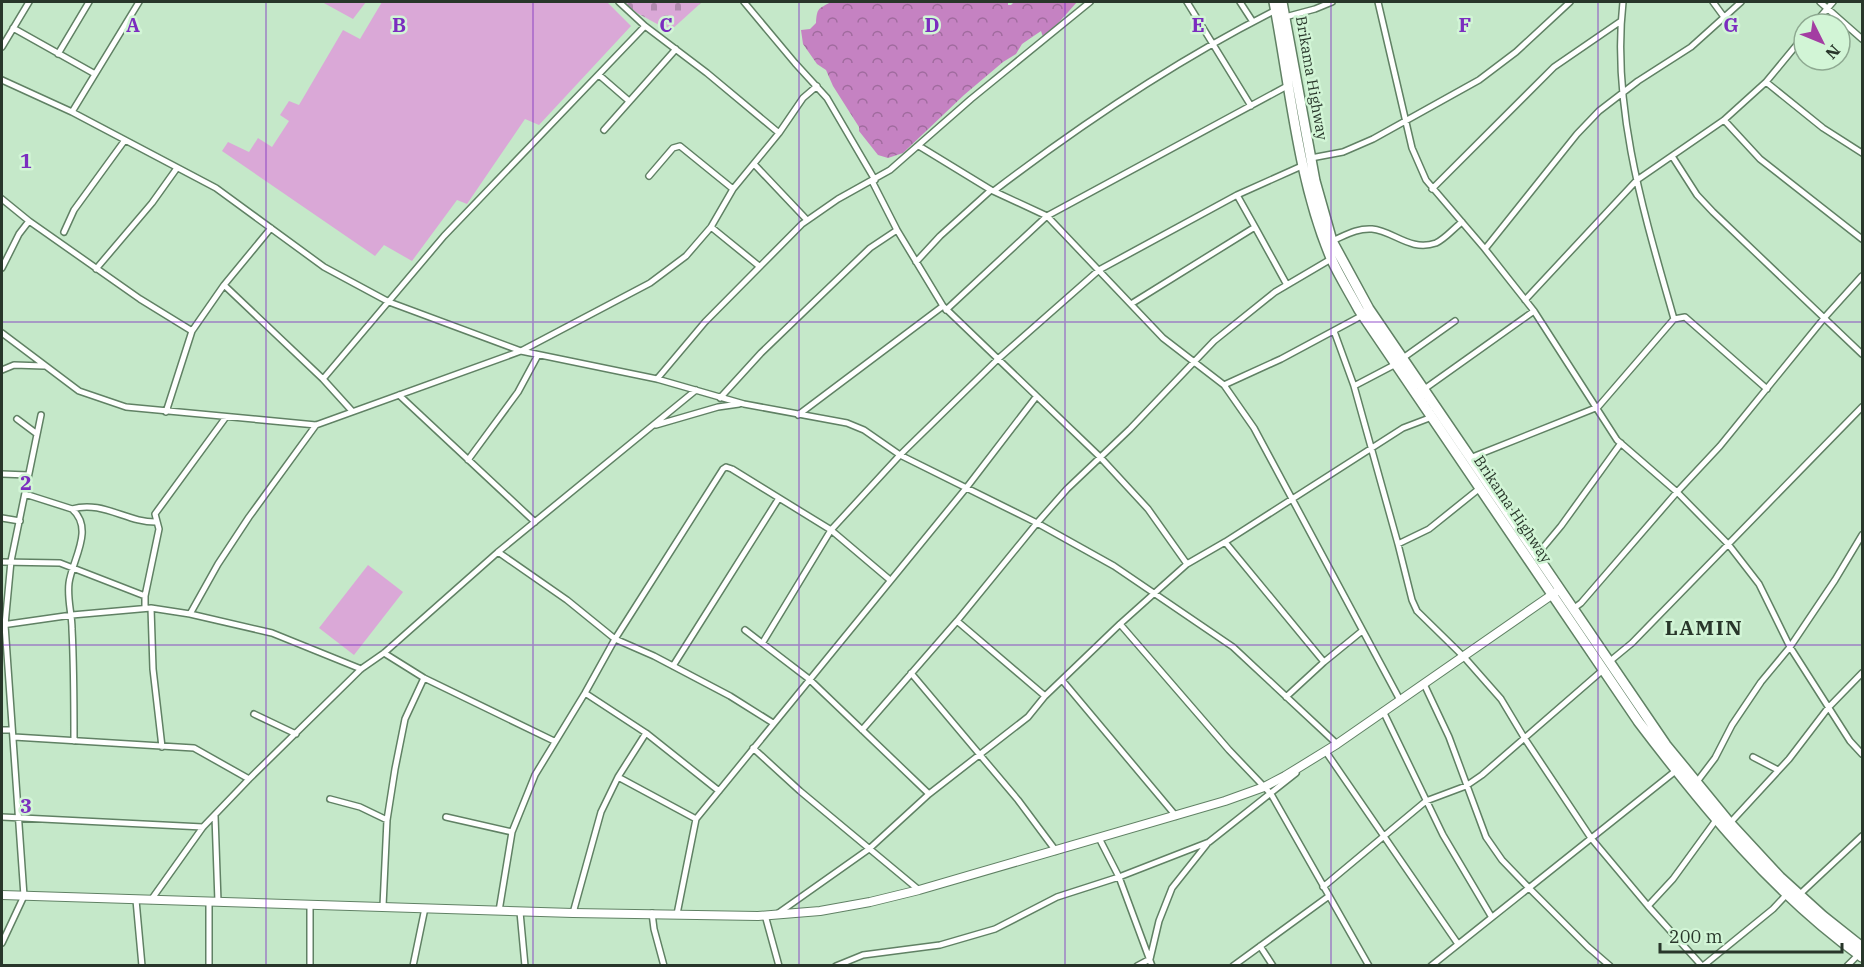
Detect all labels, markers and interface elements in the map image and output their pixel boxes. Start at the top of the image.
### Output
text: A [126,11,140,38]
text: B [392,11,406,38]
text: C [659,11,673,38]
text: D [924,11,940,38]
text: E [1191,11,1205,38]
text: F [1459,11,1471,38]
text: G [1723,11,1739,38]
north arrow [1792,12,1852,72]
street label: Brikama Highway [1292,14,1332,142]
text: N [1821,41,1845,64]
text: 1 [20,147,32,174]
street label: Brikama Highway [1470,452,1556,566]
text: 2 [20,469,32,496]
district label: LAMIN [1665,613,1743,641]
text: 3 [20,792,32,819]
scale bar [1660,916,1842,954]
text: 200 m [1669,925,1723,948]

